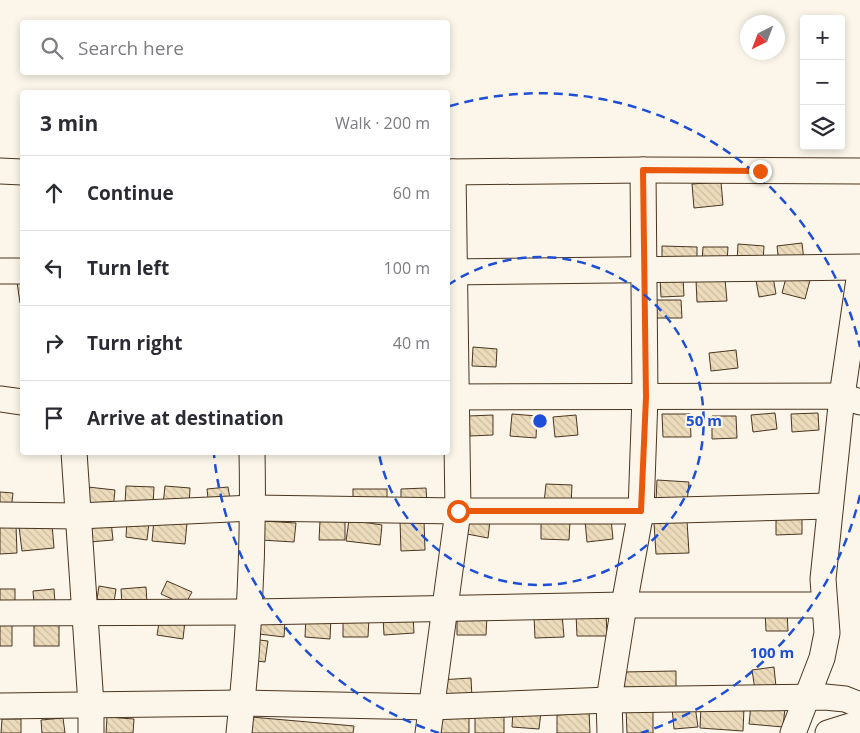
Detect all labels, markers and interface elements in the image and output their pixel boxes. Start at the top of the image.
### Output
north arrow [740,15,785,60]
map controls [800,15,845,150]
button: + [800,15,845,60]
search box [20,20,450,75]
icon: search [38,34,66,62]
text: Search here [78,35,184,61]
button: − [800,60,845,105]
button: layers [800,105,845,150]
text: 3 min [40,109,98,137]
text: Walk · 200 m [335,112,430,134]
route end [749,160,772,183]
icon: ahead [40,179,68,207]
text: Continue [87,180,174,206]
text: 60 m [393,182,430,204]
icon: left [40,254,68,282]
text: Turn left [87,255,169,281]
text: 100 m [384,257,430,279]
icon: right [40,329,68,357]
text: Turn right [87,330,182,356]
text: 40 m [393,332,430,354]
icon: arrive [40,404,68,432]
text: Arrive at destination [87,405,284,431]
text: 50 m [686,410,722,430]
centre of rings [531,412,549,430]
route start [447,500,470,523]
text: 100 m [750,642,794,662]

